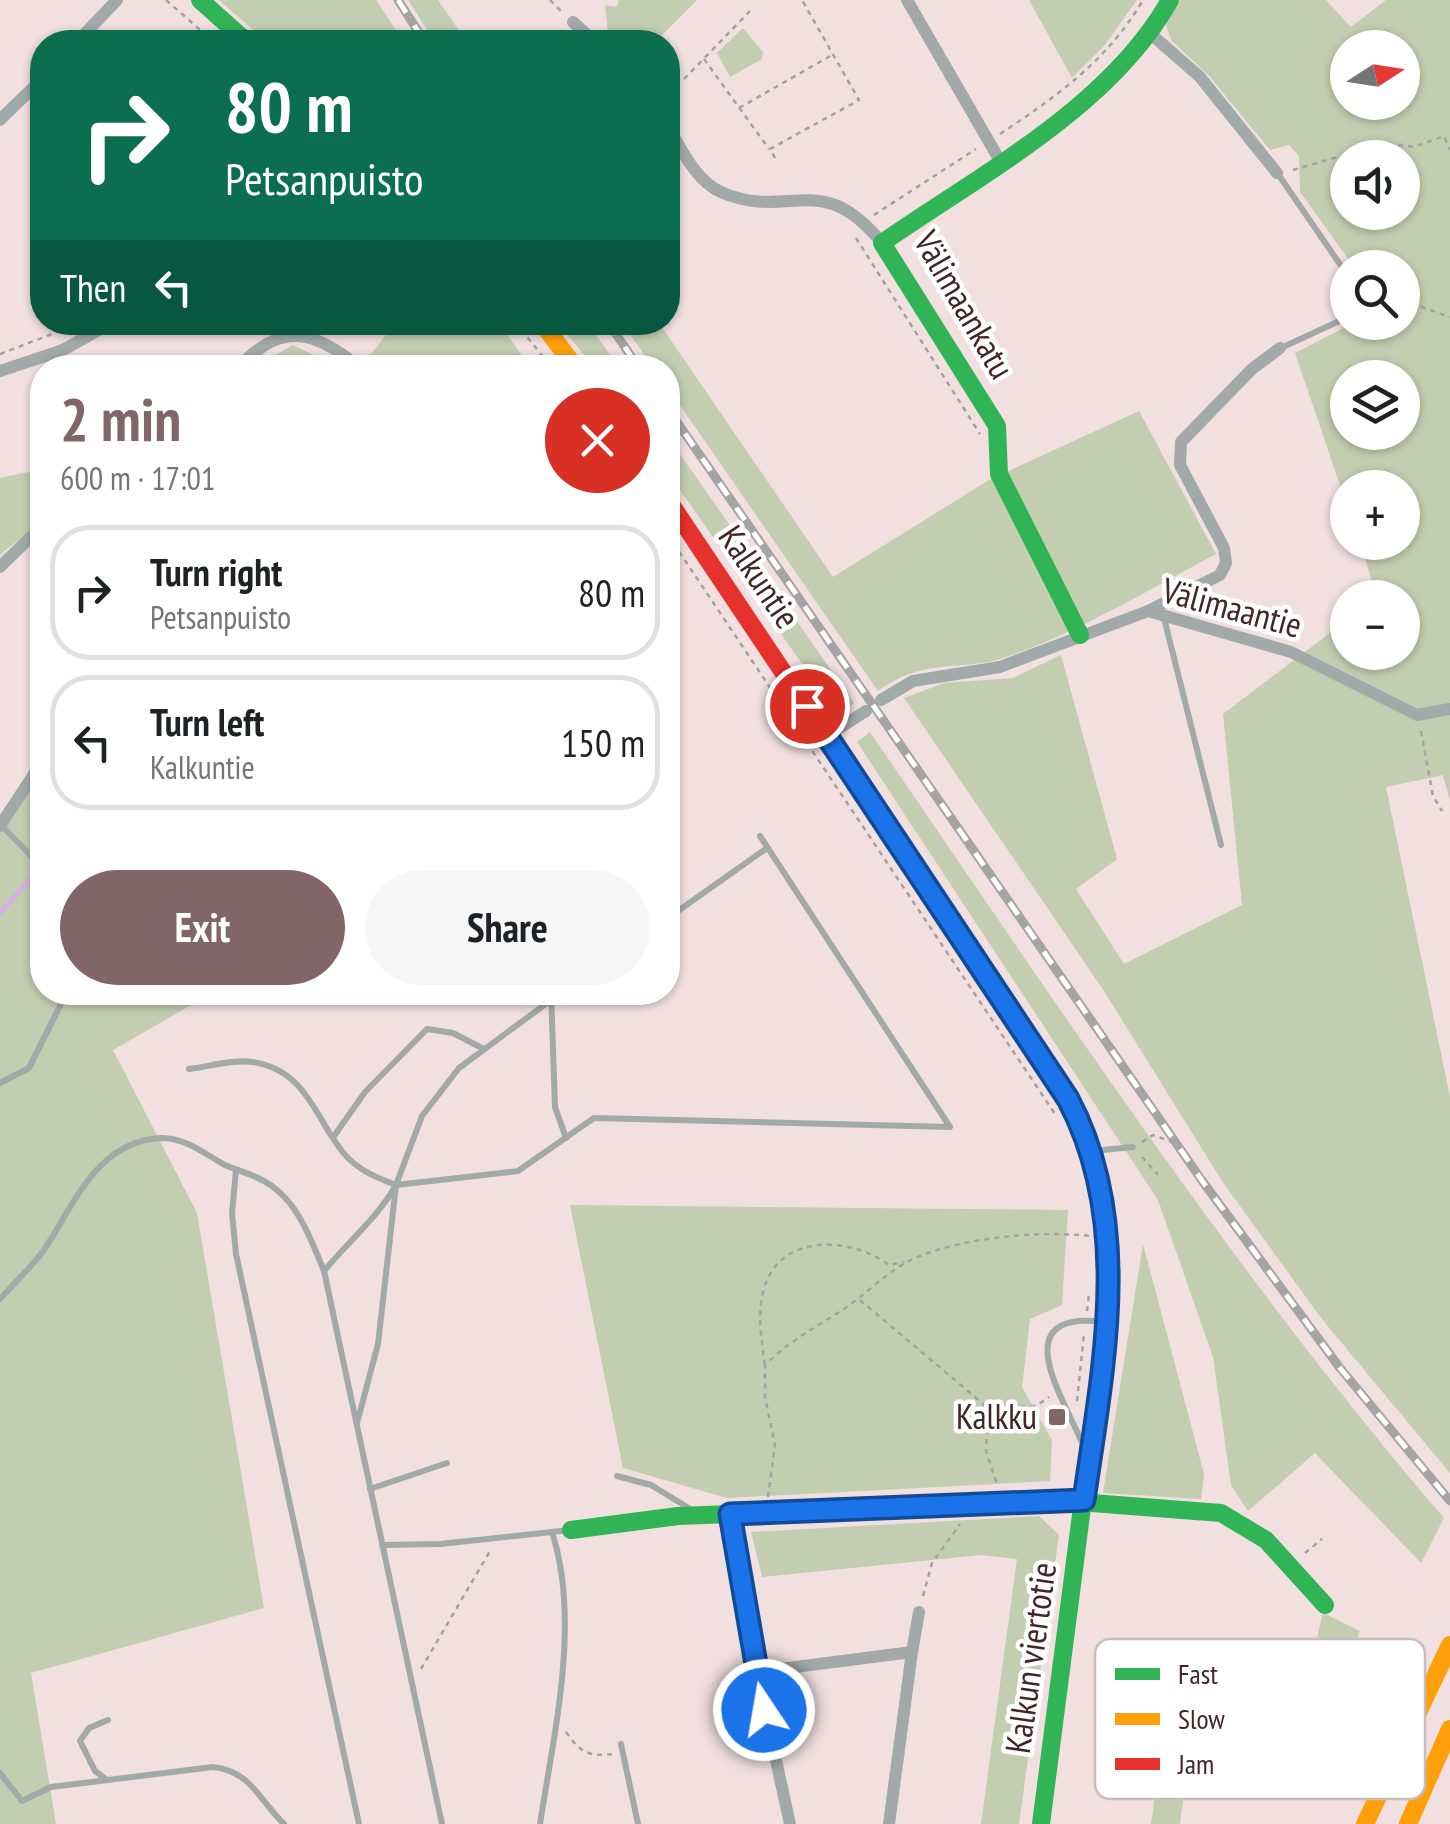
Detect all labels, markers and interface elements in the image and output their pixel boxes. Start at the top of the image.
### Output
north arrow [1330,30,1420,120]
map controls [1330,30,1420,670]
text: 80 m [225,61,353,151]
icon: right [60,70,190,200]
button: sound [1330,140,1420,230]
text: Petsanpuisto [225,149,423,207]
street label: Välimaankatu [904,221,1026,387]
button: search [1330,250,1420,340]
icon: left [146,260,201,315]
text: Then [60,263,126,312]
button: layers [1330,360,1420,450]
text: 2 min [60,380,181,458]
button: close [545,388,650,493]
text: 600 m · 17:01 [60,457,215,499]
button: + [1330,470,1420,560]
street label: Kalkuntie [709,516,811,637]
text: Turn right [150,547,282,596]
icon: right [65,565,120,620]
street label: Välimaantie [1157,566,1307,648]
text: 80 m [578,568,645,617]
button: − [1330,580,1420,670]
text: Petsanpuisto [150,596,291,638]
pin [765,664,850,749]
icon: arrive [780,679,835,734]
text: Turn left [150,697,264,746]
icon: left [65,715,120,770]
text: 150 m [561,718,645,767]
text: Kalkuntie [150,746,255,788]
button: Exit [60,870,345,985]
button: Share [365,870,650,985]
place label: Kalkku [956,1393,1037,1439]
marker: Kalkku [1046,1406,1068,1428]
street label: Kalkun viertotie [994,1559,1066,1756]
legend [1095,1639,1425,1799]
text: Fast [1178,1655,1218,1692]
position arrow [712,1658,816,1762]
text: Slow [1178,1700,1225,1737]
text: Jam [1177,1745,1214,1782]

